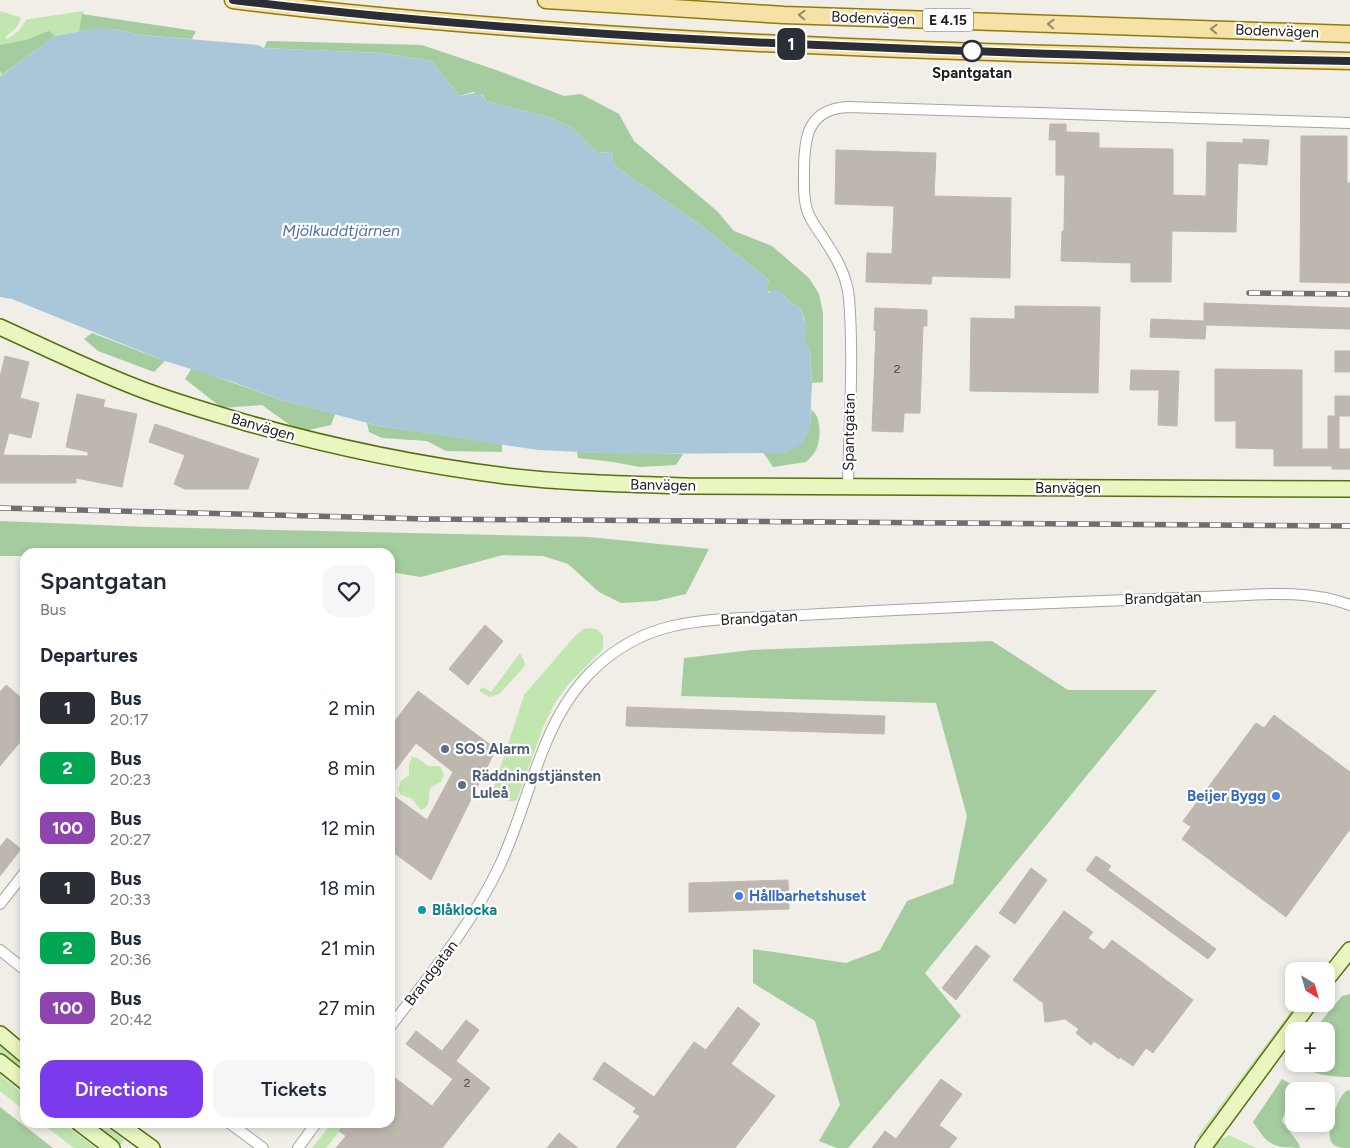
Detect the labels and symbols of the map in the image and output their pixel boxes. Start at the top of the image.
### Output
street label: Bodenvägen [831,8,915,28]
road number: E 4.15 [923,8,973,32]
one-way arrow [797,10,805,21]
one-way arrow [1047,18,1055,29]
street label: Bodenvägen [1235,21,1319,41]
one-way arrow [1210,24,1218,34]
line badge: 1 [775,28,807,60]
marker: Spantgatan [961,40,983,62]
place label: Spantgatan [932,64,1012,82]
water label: Mjölkuddtjärnen [282,221,400,240]
house number: 2 [894,362,900,376]
street label: Spantgatan [839,393,859,471]
street label: Banvägen [229,409,297,445]
street label: Banvägen [630,475,696,495]
street label: Banvägen [1035,479,1101,497]
street label: Brandgatan [1124,588,1202,608]
street label: Brandgatan [720,607,798,629]
place label: SOS Alarm [455,740,530,758]
marker: SOS Alarm [439,743,451,755]
place label: Räddningstjänsten Luleå [472,767,601,802]
marker: Räddningstjänsten Luleå [456,779,468,791]
place label: Beijer Bygg [1187,787,1266,805]
marker: Beijer Bygg [1270,790,1282,802]
place label: Hållbarhetshuset [749,887,866,905]
marker: Hållbarhetshuset [733,890,745,902]
place label: Blåklocka [432,901,497,919]
marker: Blåklocka [416,904,428,916]
street label: Brandgatan [401,937,461,1009]
north arrow [1285,962,1335,1012]
house number: 2 [464,1076,470,1090]

